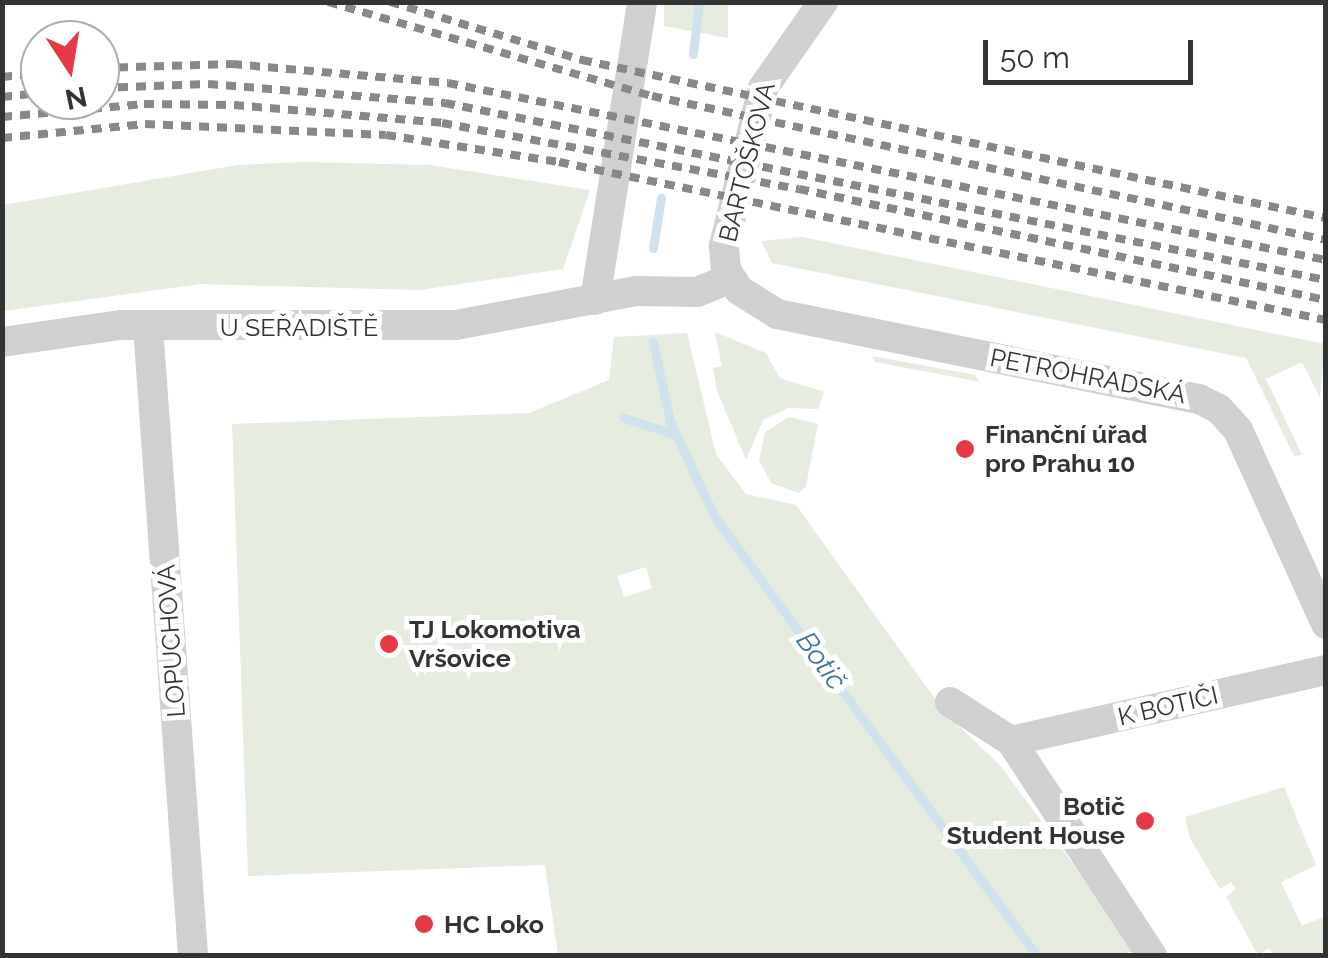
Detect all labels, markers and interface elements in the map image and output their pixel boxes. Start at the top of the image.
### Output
north arrow [20,20,120,120]
scale bar [988,20,1198,82]
text: 50 m [1000,40,1070,75]
street label: BARTOŠKOVA [713,79,781,245]
text: N [62,80,90,116]
street label: U SEŘADIŠTĚ [220,312,378,342]
street label: PETROHRADSKÁ [988,342,1188,410]
place label: Finanční úřad pro Prahu 10 [985,420,1147,479]
marker: Finanční úřad pro Prahu 10 [954,438,976,460]
street label: LOPUCHOVÁ [151,564,191,718]
place label: TJ Lokomotiva Vršovice [409,615,580,674]
water label: Botič [789,625,853,697]
marker: TJ Lokomotiva Vršovice [378,633,400,655]
street label: K BOTIČI [1115,680,1221,732]
place label: Botič Student House [947,792,1125,851]
marker: Botič Student House [1134,810,1156,832]
place label: HC Loko [444,909,544,939]
marker: HC Loko [413,913,435,935]

